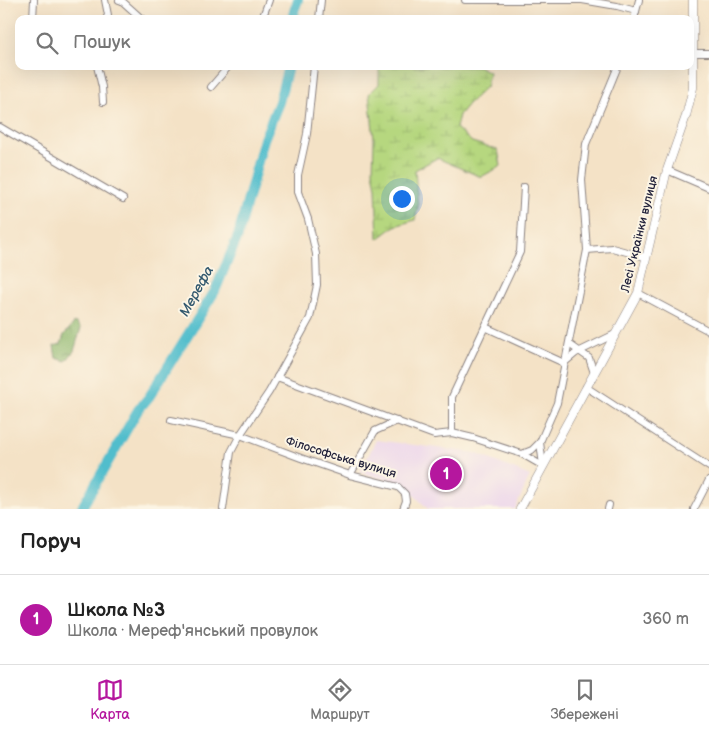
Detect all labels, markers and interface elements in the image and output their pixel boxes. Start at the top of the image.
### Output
search box [15,15,694,70]
icon: search [33,29,61,57]
text: Пошук [73,31,131,54]
street label: Лесі Українки вулиця [618,174,661,295]
your location [389,186,415,212]
water label: Мерефа [176,263,217,320]
street label: Філософська вулиця [284,434,398,482]
pin: 1 [430,455,462,493]
text: Поруч [20,529,81,554]
text: Школа №3 [67,599,165,622]
text: 1 [33,610,39,629]
text: 360 m [642,610,689,629]
text: Школа · Мереф'янський провулок [67,622,318,641]
tab: Карта [90,676,130,723]
tab: Маршрут [310,676,370,723]
tab: Збережені [550,676,619,723]

